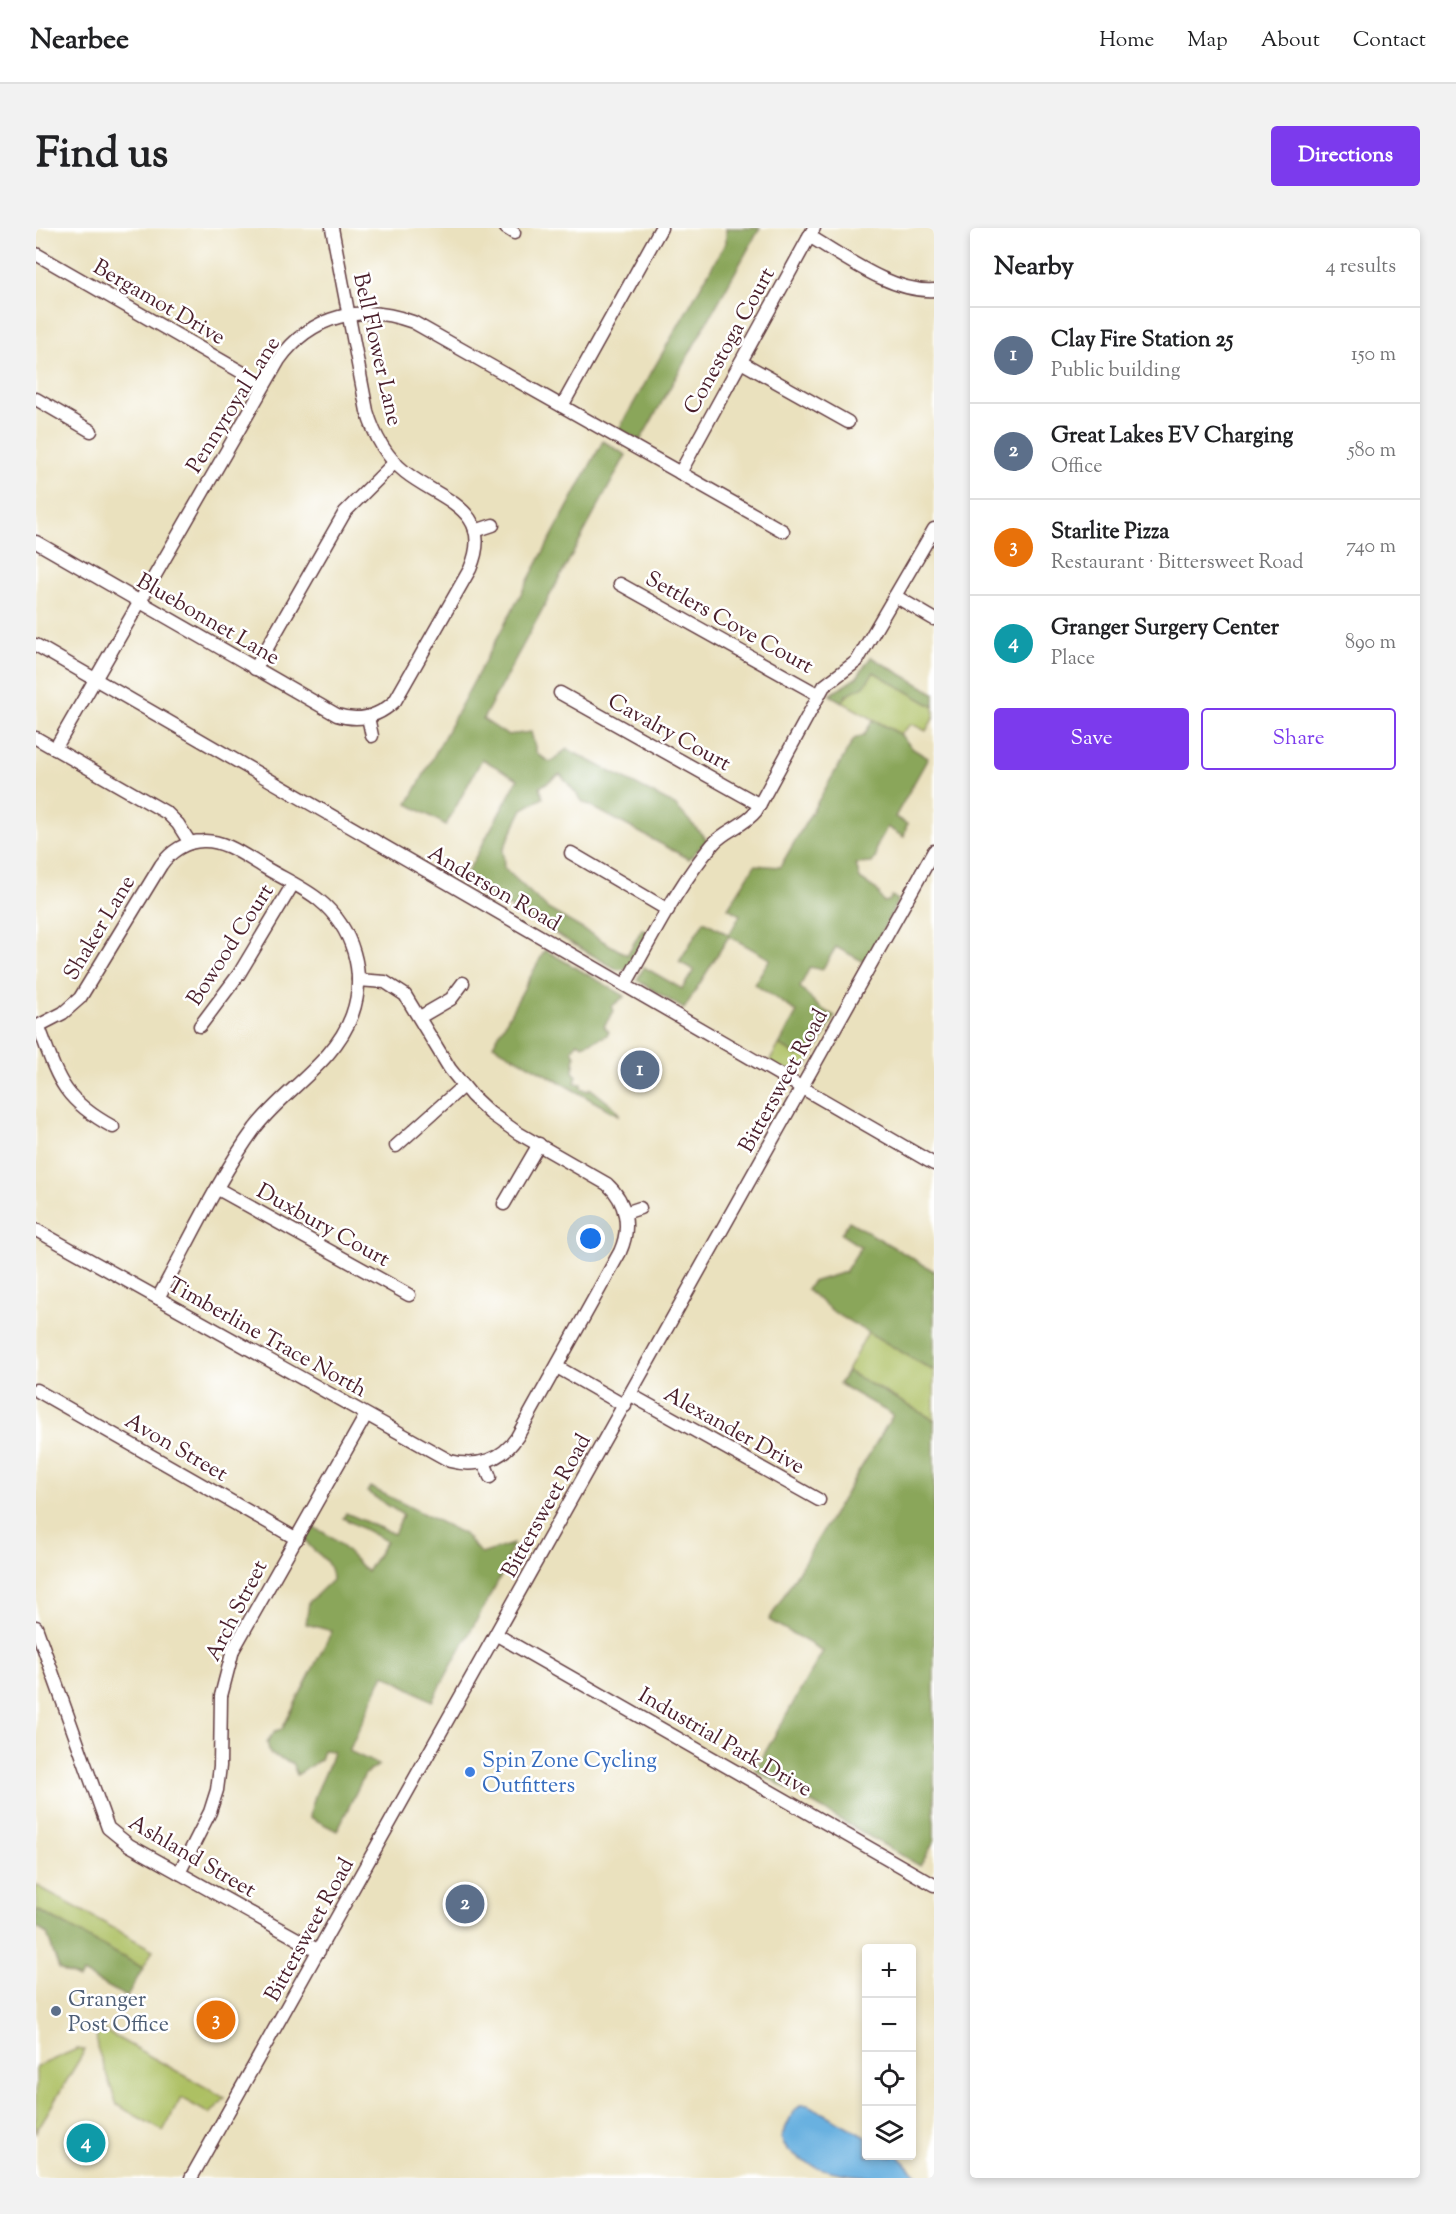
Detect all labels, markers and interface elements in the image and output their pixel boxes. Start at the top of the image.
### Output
text: Nearbee [30,21,129,61]
text: Home [1099,26,1154,56]
text: Map [1187,26,1228,56]
text: About [1261,26,1320,56]
text: Contact [1353,26,1426,56]
text: Find us [36,126,168,186]
button: Directions [1271,126,1420,186]
text: Nearby [994,249,1074,286]
street label: Bergamot Drive [86,253,231,355]
text: 4 results [1325,253,1396,282]
street label: Conestoga Court [677,262,784,421]
street label: Bell Flower Lane [343,270,409,429]
text: Clay Fire Station 25 [1051,325,1233,357]
street label: Pennyroyal Lane [180,331,289,480]
text: 1 [1010,341,1017,370]
text: 150 m [1351,341,1396,370]
text: Public building [1051,357,1181,386]
text: Great Lakes EV Charging [1051,421,1293,453]
text: 2 [1009,437,1018,466]
text: 580 m [1348,437,1396,466]
text: Office [1051,453,1103,482]
text: Starlite Pizza [1051,517,1169,549]
text: 3 [1009,533,1018,562]
text: 740 m [1346,533,1396,562]
text: Restaurant · Bittersweet Road [1051,549,1304,578]
street label: Settlers Cove Court [639,564,819,683]
street label: Bluebonnet Lane [130,566,285,675]
text: Granger Surgery Center [1051,613,1279,645]
text: 4 [1008,629,1019,658]
text: 890 m [1345,629,1396,658]
text: Place [1051,645,1095,674]
street label: Cavalry Court [601,687,736,781]
button: Save [994,708,1189,770]
button: Share [1201,708,1396,770]
street label: Anderson Road [421,838,566,941]
street label: Shaker Lane [57,870,145,987]
street label: Bowood Court [180,878,283,1013]
street label: Bittersweet Road [732,1004,837,1159]
pin: 1 [620,1048,660,1092]
street label: Duxbury Court [250,1177,395,1277]
your location [576,1224,605,1253]
street label: Timberline Trace North [161,1270,372,1407]
street label: Alexander Drive [657,1380,810,1484]
street label: Avon Street [118,1406,233,1491]
street label: Bittersweet Road [495,1429,600,1584]
street label: Arch Street [198,1555,277,1668]
street label: Industrial Park Drive [632,1681,817,1807]
place label: Spin Zone Cycling Outfitters [482,1746,657,1803]
marker: Spin Zone Cycling Outfitters [463,1765,477,1779]
street label: Ashland Street [122,1808,262,1907]
street label: Bittersweet Road [258,1853,363,2008]
pin: 2 [446,1882,484,1926]
map controls [862,1944,916,2160]
button: + [862,1944,916,1998]
place label: Granger Post Office [68,1985,169,2042]
pin: 3 [196,1998,236,2042]
button: − [862,1998,916,2052]
marker: Granger Post Office [49,2004,63,2018]
button: locate [862,2052,916,2106]
button: layers [862,2106,916,2160]
pin: 4 [67,2120,106,2166]

